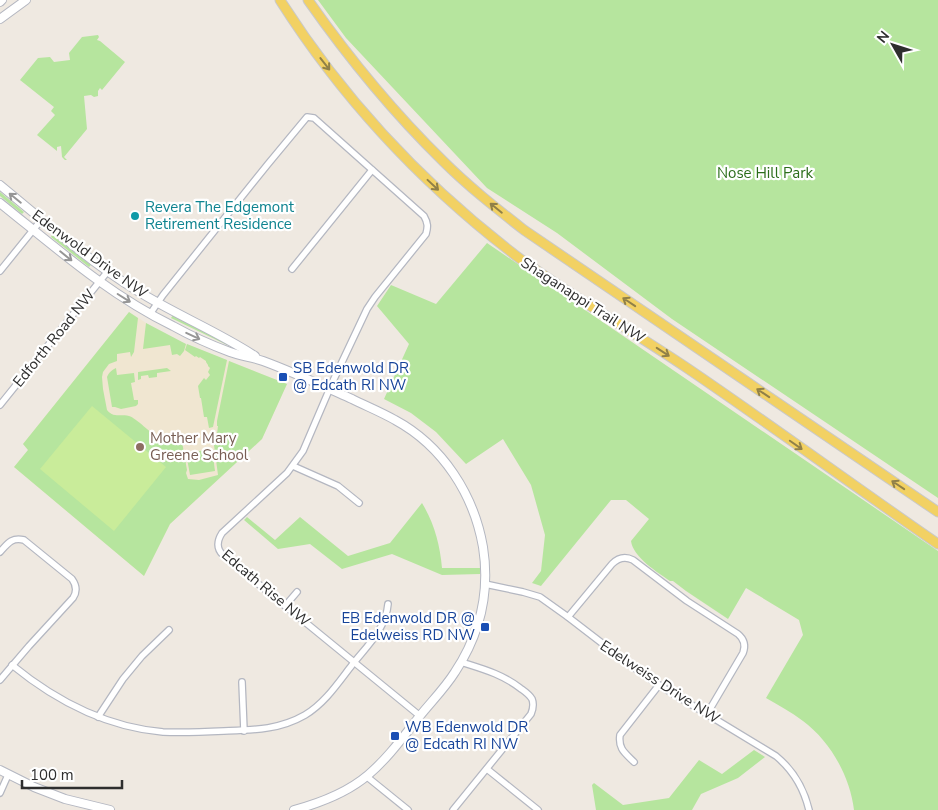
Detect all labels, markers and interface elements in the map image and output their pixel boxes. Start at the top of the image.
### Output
north arrow [868,20,918,70]
text: N [873,27,894,47]
one-way arrow [319,57,330,70]
park label: Nose Hill Park [717,163,814,183]
one-way arrow [427,179,440,191]
one-way arrow [9,192,22,203]
place label: Revera The Edgemont Retirement Residence [145,197,295,234]
one-way arrow [490,202,503,213]
street label: Edenwold Drive NW [28,205,152,303]
marker: Revera The Edgemont Retirement Residence [129,210,141,222]
one-way arrow [59,251,73,261]
street label: Shaganappi Trail NW [517,252,649,348]
street label: Edforth Road NW [8,285,100,391]
one-way arrow [117,293,131,303]
one-way arrow [622,297,636,307]
one-way arrow [185,332,200,341]
one-way arrow [655,348,669,358]
place label: SB Edenwold DR @ Edcath RI NW [293,358,409,395]
marker: SB Edenwold DR @ Edcath RI NW [277,371,289,383]
one-way arrow [756,388,770,398]
place label: Mother Mary Greene School [150,428,249,465]
one-way arrow [789,440,803,450]
marker: Mother Mary Greene School [134,441,146,453]
one-way arrow [891,479,905,489]
street label: Edcath Rise NW [217,545,315,631]
place label: EB Edenwold DR @ Edelweiss RD NW [341,608,475,645]
marker: EB Edenwold DR @ Edelweiss RD NW [479,621,491,633]
street label: Edelweiss Drive NW [596,636,724,728]
place label: WB Edenwold DR @ Edcath RI NW [405,717,528,754]
marker: WB Edenwold DR @ Edcath RI NW [389,730,401,742]
scale bar [22,758,122,790]
text: 100 m [30,765,74,785]

